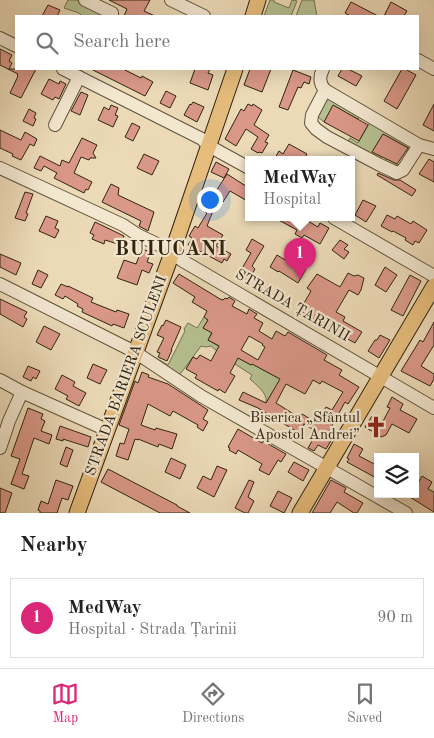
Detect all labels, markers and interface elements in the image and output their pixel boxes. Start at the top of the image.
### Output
search box [15,15,419,70]
icon: search [33,29,61,57]
text: Search here [73,33,170,52]
popup [245,156,355,221]
text: MedWay [263,169,337,188]
your location [197,187,223,213]
text: Hospital [263,192,321,208]
pin: 1 [284,238,316,279]
district label: BUIUCANI [115,240,227,260]
street label: STRADA ȚARINII [232,267,352,345]
street label: STRADA BARIERA SCULENI [84,274,170,478]
place label: Biserica „Sfântul Apostol Andrei” [250,411,360,443]
church icon: Biserica „Sfântul Apostol Andrei” [363,414,389,440]
map controls [374,453,419,498]
button: layers [374,453,419,498]
text: Nearby [20,535,88,556]
text: MedWay [68,599,142,618]
text: 1 [32,610,42,626]
text: 90 m [377,610,413,626]
text: Hospital · Strada Țarinii [68,622,237,638]
tab: Map [51,680,79,727]
tab: Directions [182,680,244,727]
tab: Saved [347,680,383,727]

